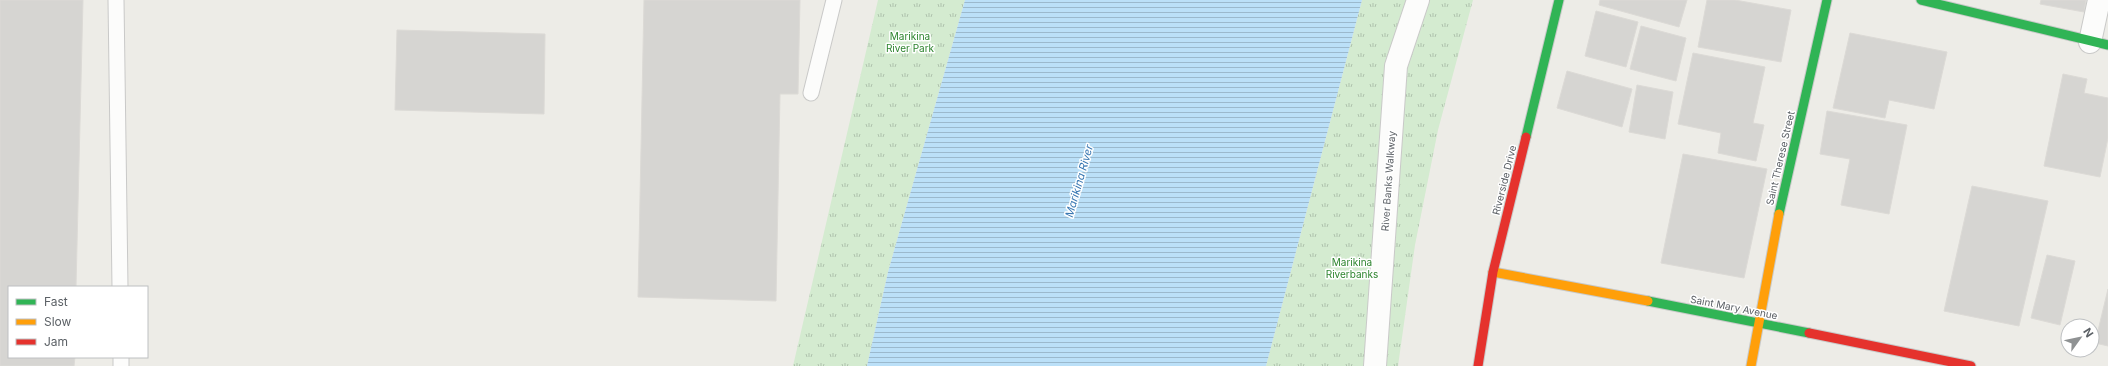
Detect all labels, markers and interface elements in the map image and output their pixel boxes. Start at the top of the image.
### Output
park label: Marikina River Park [886,30,935,54]
street label: Saint Therese Street [1763,109,1797,206]
street label: River Banks Walkway [1379,130,1398,232]
water label: Marikina River [1062,142,1096,219]
street label: Riverside Drive [1490,144,1518,216]
park label: Marikina Riverbanks [1326,256,1378,280]
legend [8,286,148,358]
street label: Saint Mary Avenue [1689,293,1779,321]
text: Fast [44,294,68,309]
text: Slow [44,314,72,329]
north arrow [2060,318,2100,358]
text: N [2080,325,2097,340]
text: Jam [44,334,68,349]

